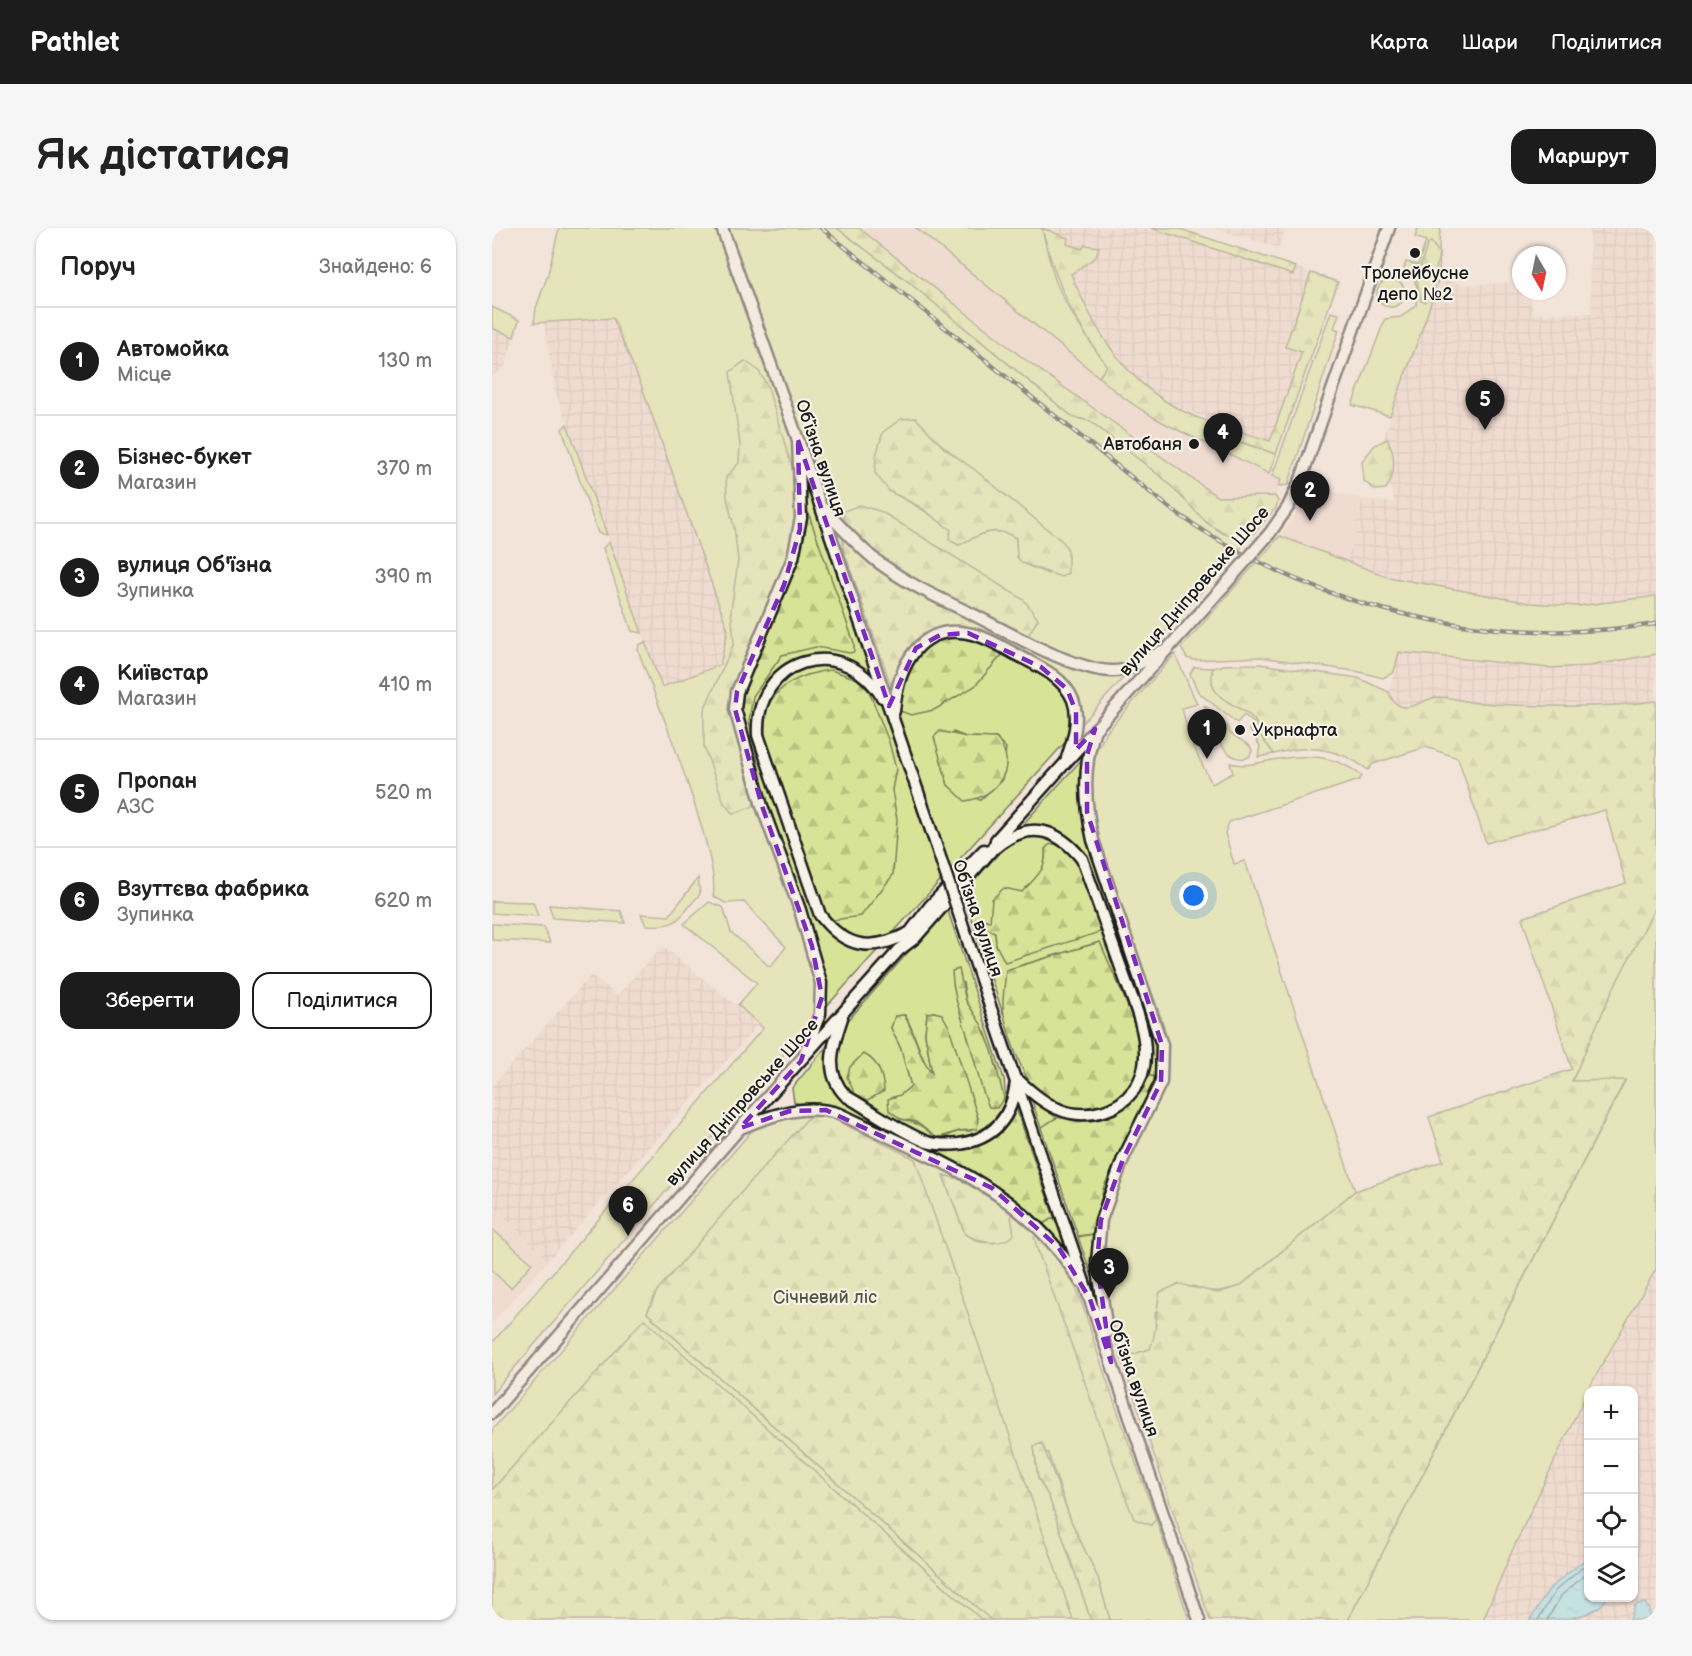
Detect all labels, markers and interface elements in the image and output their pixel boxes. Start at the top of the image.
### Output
text: Pathlet [30,26,119,59]
text: Карта [1369,30,1429,55]
text: Шари [1462,30,1518,55]
text: Поділитися [1551,30,1662,55]
button: Маршрут [1511,129,1656,184]
text: Як дістатися [36,131,290,182]
marker: Тролейбусне депо №2 [1408,246,1422,260]
north arrow [1512,246,1566,300]
text: Поруч [60,252,136,283]
text: Знайдено: 6 [319,255,432,279]
place label: Тролейбусне депо №2 [1361,263,1469,305]
text: Автомойка [117,336,229,363]
text: 1 [75,349,84,373]
text: 130 m [378,349,432,373]
text: Місце [117,363,171,387]
pin: 5 [1466,380,1504,430]
street label: Обʼїзна вулиця [791,397,850,519]
pin: 4 [1204,414,1242,463]
place label: Автобаня [1103,434,1182,455]
marker: Автобаня [1187,437,1201,451]
text: Бізнес-букет [117,444,252,471]
text: 2 [74,457,85,481]
text: 370 m [376,457,432,481]
text: Магазин [117,471,197,495]
pin: 2 [1290,472,1330,521]
street label: вулиця Дніпровське Шосе [1115,502,1274,681]
text: вулиця Об'їзна [117,552,271,579]
text: 3 [74,565,85,589]
text: 390 m [374,565,432,589]
text: Зупинка [117,579,194,603]
text: Київстар [117,660,209,687]
text: 4 [74,673,85,697]
text: 410 m [378,673,432,697]
text: Магазин [117,687,197,711]
pin: 1 [1188,710,1226,759]
place label: Укрнафта [1252,720,1338,741]
marker: Укрнафта [1233,723,1247,737]
text: Пропан [117,768,197,795]
text: 5 [74,781,85,805]
text: 520 m [375,781,432,805]
text: АЗС [117,795,154,819]
street label: Обʼїзна вулиця [948,857,1007,979]
text: Взуттєва фабрика [117,876,309,903]
your location [1179,881,1208,910]
text: 6 [73,889,86,913]
text: 620 m [374,889,432,913]
text: Зупинка [117,903,194,927]
button: Зберегти [60,972,240,1029]
button: Поділитися [252,972,432,1029]
street label: вулиця Дніпровське Шосе [662,1014,823,1190]
pin: 6 [608,1186,648,1236]
pin: 3 [1090,1248,1128,1298]
park label: Січневий ліс [773,1287,877,1308]
street label: Обʼїзна вулиця [1104,1317,1163,1439]
map controls [1584,1386,1638,1602]
button: + [1584,1386,1638,1440]
button: − [1584,1440,1638,1494]
button: locate [1584,1494,1638,1548]
button: layers [1584,1548,1638,1602]

